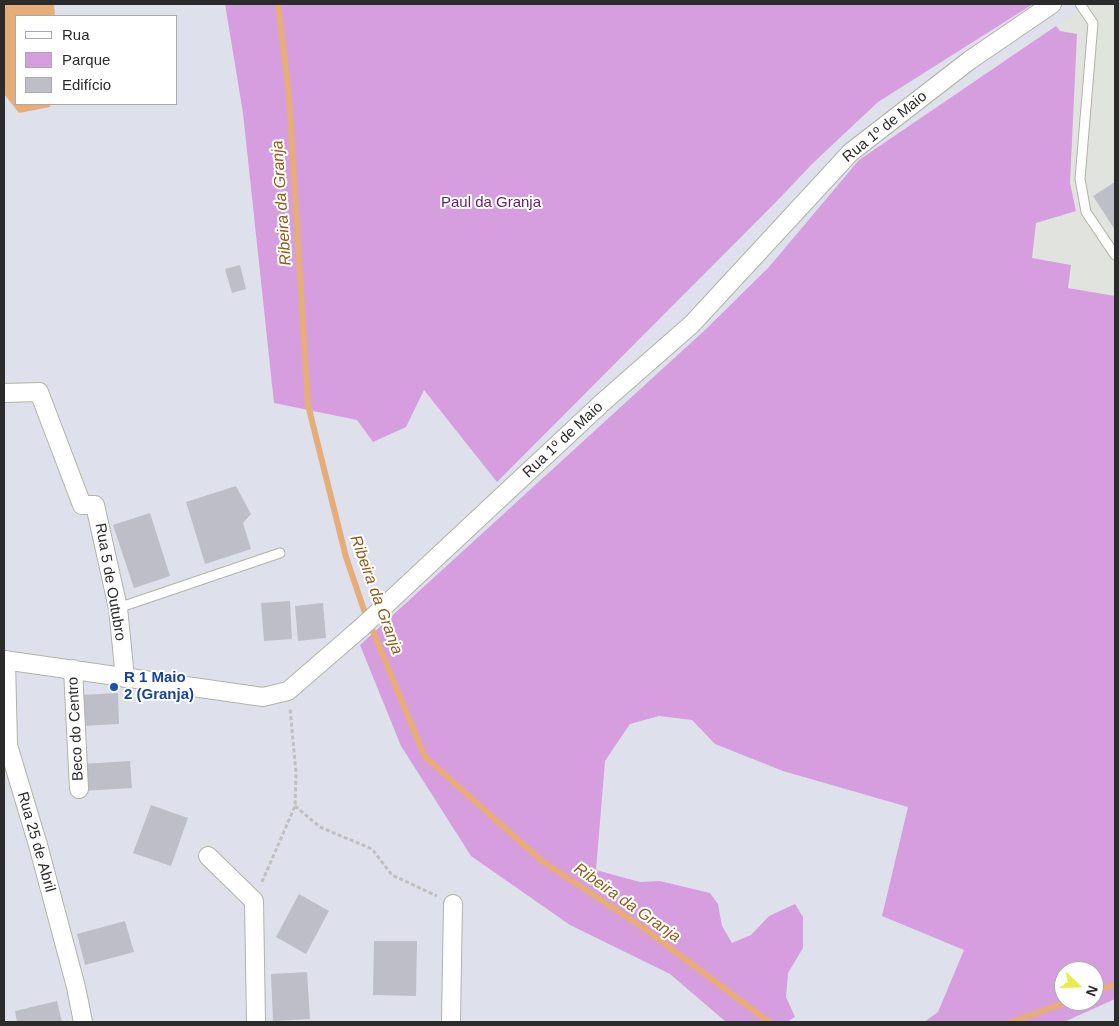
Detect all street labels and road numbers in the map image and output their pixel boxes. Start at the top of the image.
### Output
street label: Rua 1º de Maio [839,88,931,166]
street label: Rua 1º de Maio [519,398,607,482]
street label: Rua 5 de Outubro [91,522,129,642]
street label: Beco do Centro [64,676,88,782]
street label: Rua 25 de Abril [13,790,59,894]

